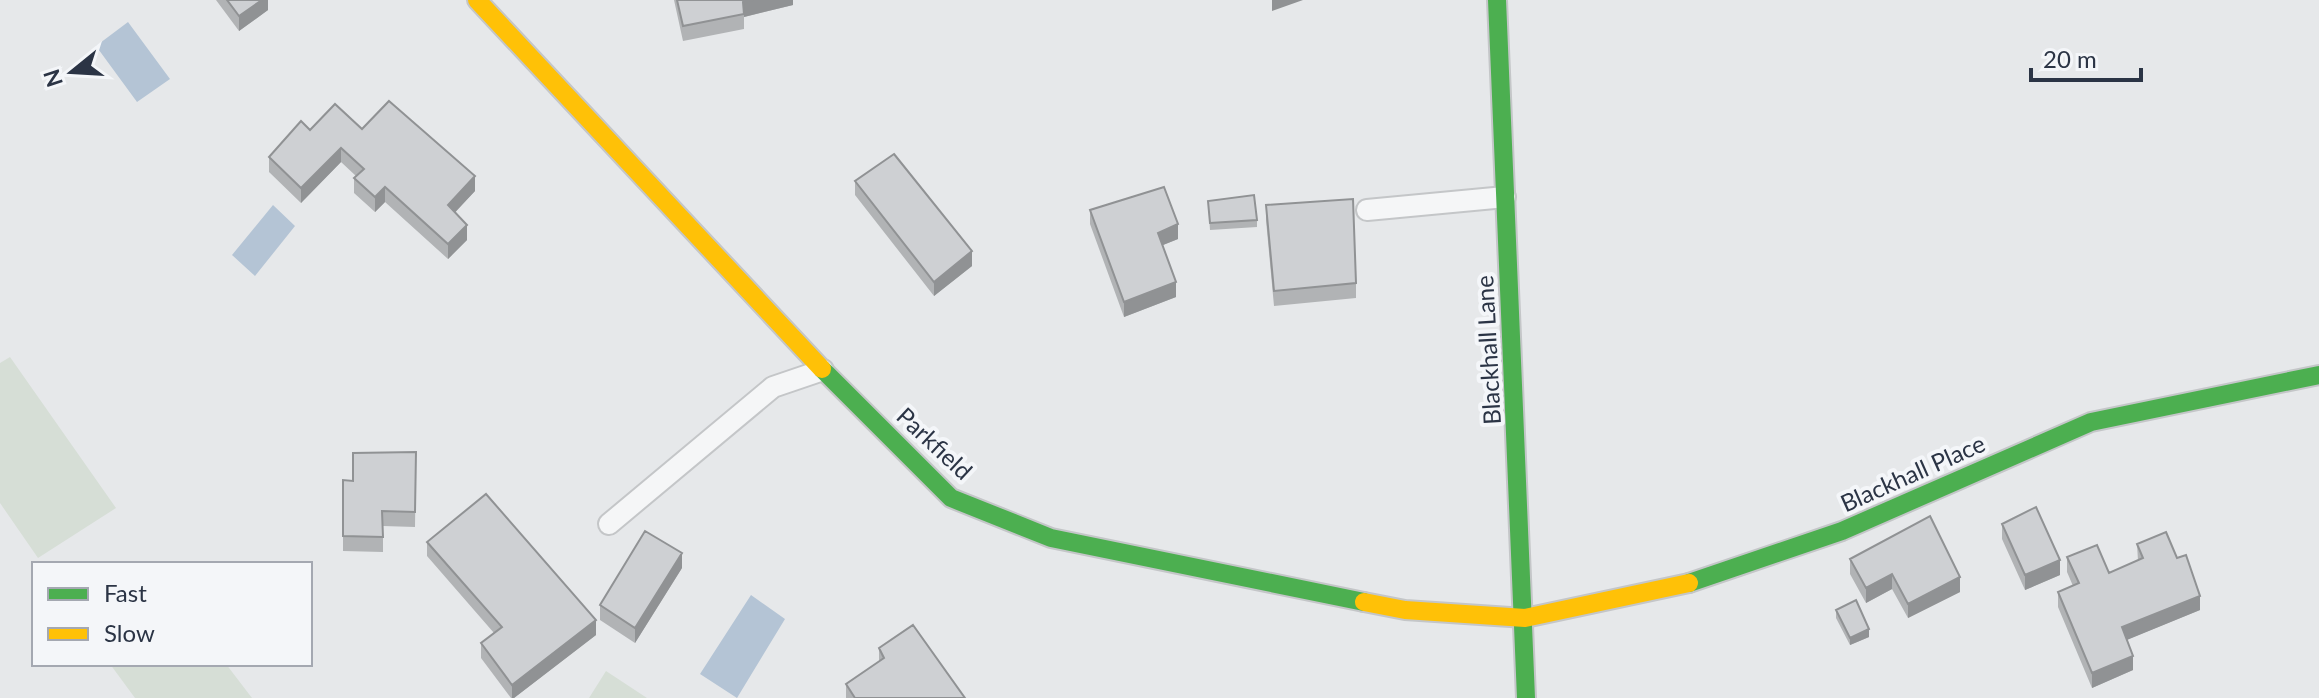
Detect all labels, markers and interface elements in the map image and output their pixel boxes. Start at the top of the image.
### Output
north arrow [32,32,112,112]
scale bar [2031,32,2141,82]
text: 20 m [2043,44,2097,73]
text: N [37,66,68,91]
street label: Blackhall Lane [1469,275,1506,426]
street label: Parkfield [891,401,979,485]
street label: Blackhall Place [1836,428,1989,517]
legend [32,562,312,666]
text: Fast [104,578,147,607]
text: Slow [104,618,155,647]

